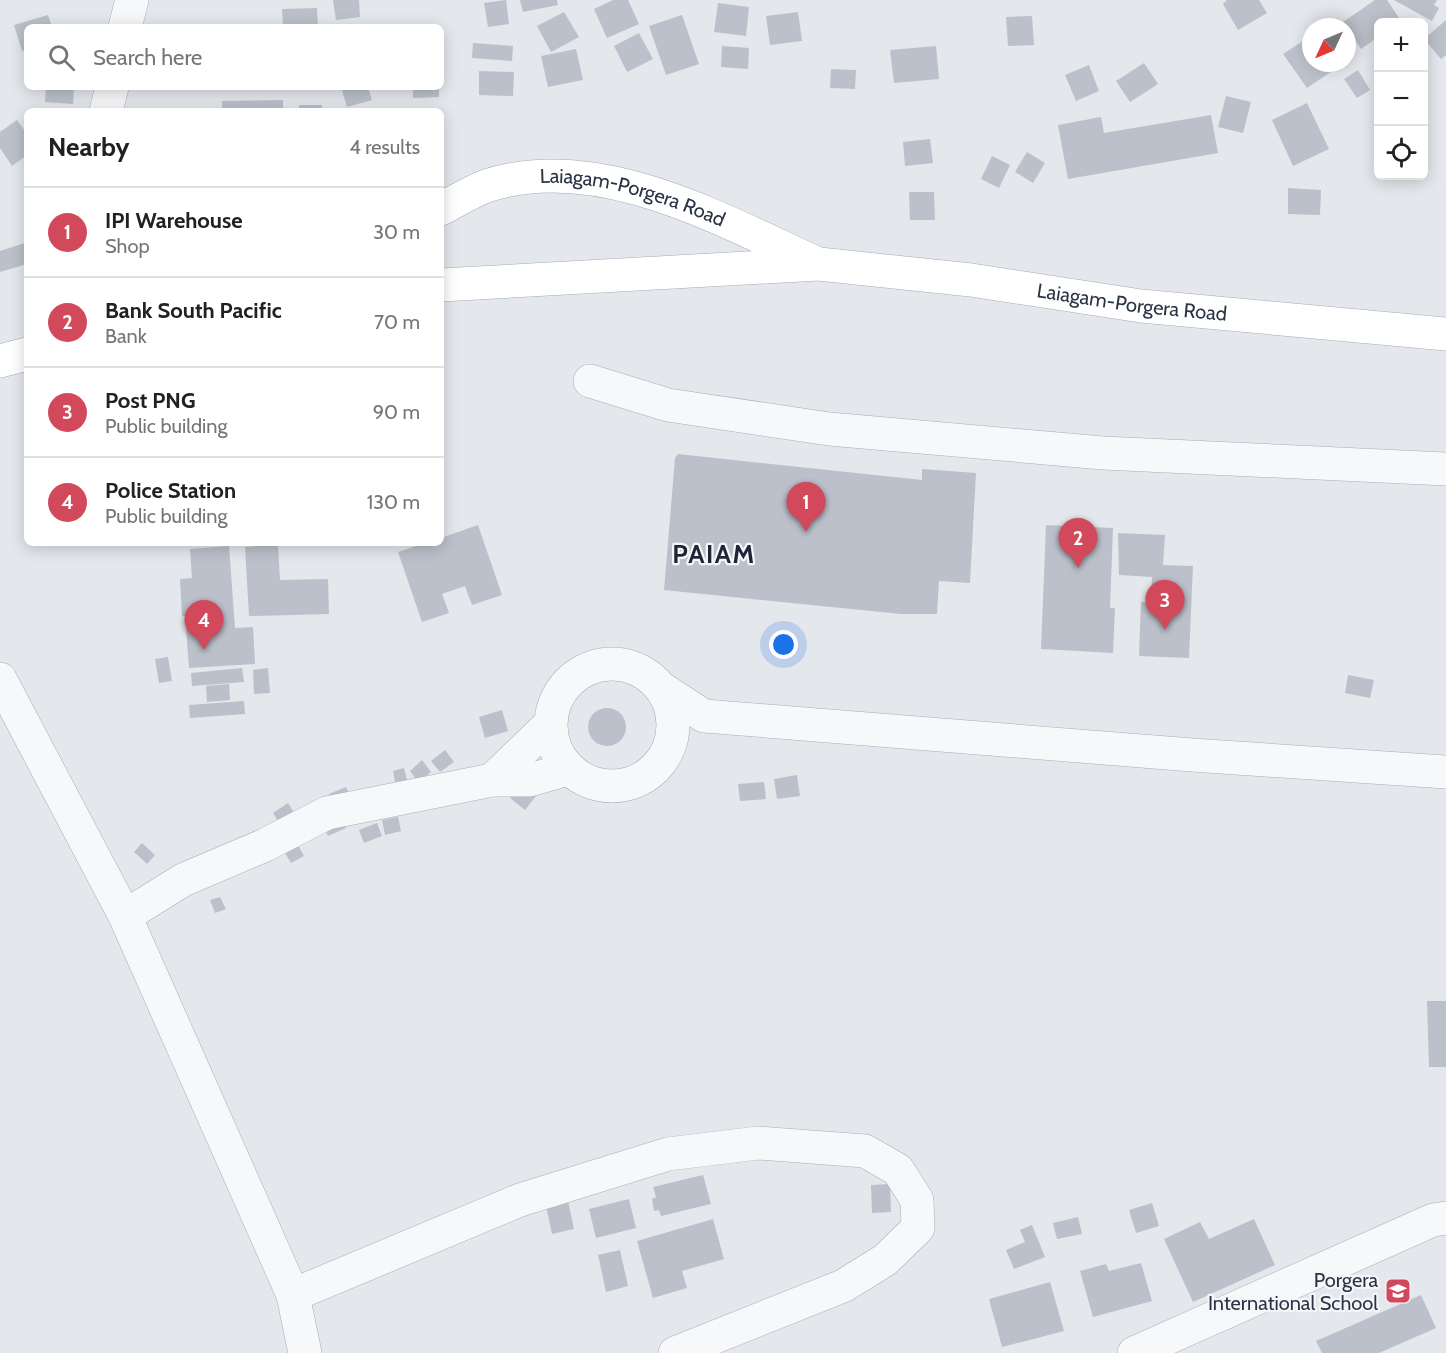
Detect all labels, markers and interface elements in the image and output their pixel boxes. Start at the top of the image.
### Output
north arrow [1302,18,1356,72]
map controls [1374,18,1428,180]
button: + [1374,18,1428,72]
search box [24,24,444,90]
icon: search [45,41,78,74]
text: Search here [93,44,202,71]
button: − [1374,72,1428,126]
button: locate [1374,126,1428,180]
text: Nearby [48,131,129,163]
text: 4 results [349,135,420,159]
street label: Laiagam-Porgera Road [539,164,729,232]
text: IPI Warehouse [105,207,243,234]
text: 1 [64,220,71,244]
text: 30 m [373,220,420,244]
text: Shop [105,234,150,258]
street label: Laiagam-Porgera Road [1035,278,1228,326]
text: Bank South Pacific [105,297,282,324]
text: 2 [62,310,73,334]
text: 70 m [374,310,420,334]
text: Bank [105,324,147,348]
text: Post PNG [105,387,196,414]
text: 3 [62,400,73,424]
text: 90 m [373,400,420,424]
text: Public building [105,414,227,438]
text: Police Station [105,477,236,504]
pin: 1 [786,482,826,532]
text: 4 [61,490,74,514]
text: 130 m [367,490,420,514]
text: Public building [105,504,227,528]
pin: 2 [1058,518,1098,568]
district label: PAIAM [672,538,756,570]
pin: 3 [1146,580,1184,630]
pin: 4 [184,600,224,650]
your location [769,630,798,659]
place label: Porgera International School [1208,1268,1378,1315]
school or university icon: Porgera International School [1383,1276,1413,1306]

